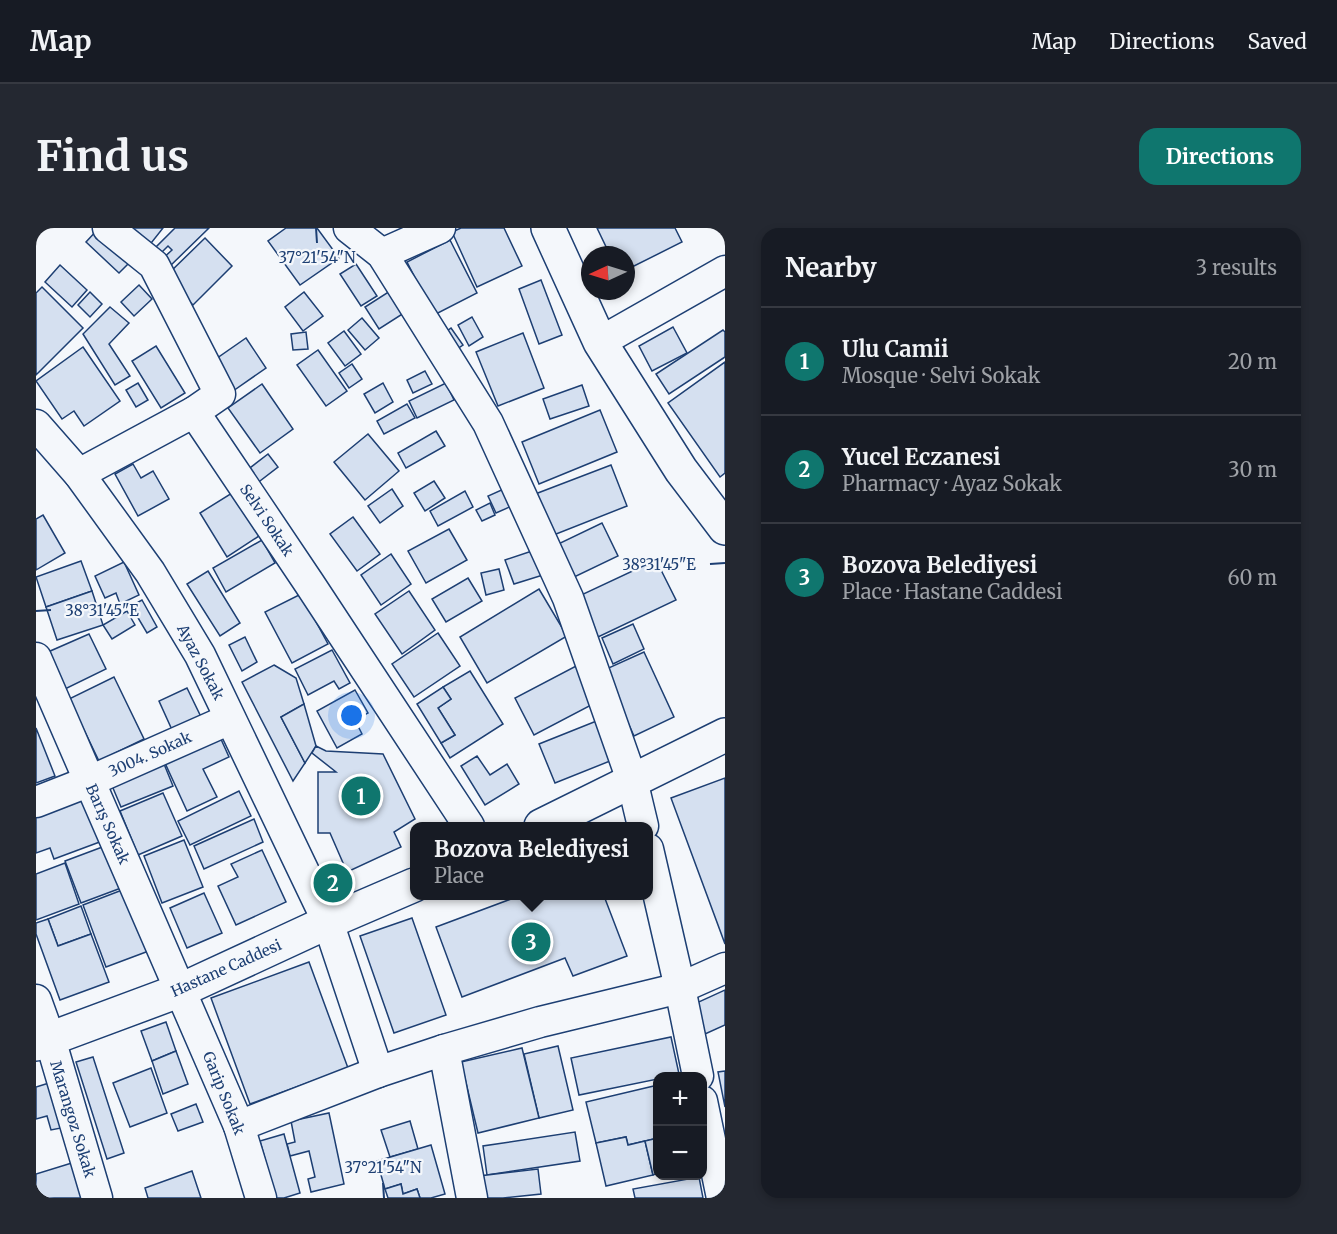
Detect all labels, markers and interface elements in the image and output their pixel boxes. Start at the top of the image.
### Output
text: Map [30,23,92,59]
text: Map [1032,28,1076,55]
text: Directions [1109,28,1214,55]
text: Saved [1247,28,1307,55]
button: Directions [1139,128,1301,185]
text: Find us [36,130,189,182]
north arrow [581,246,635,300]
text: 37°21'54"N [279,248,356,267]
text: Nearby [785,251,877,284]
text: 3 results [1196,255,1277,280]
text: Ulu Camii [842,335,949,363]
text: 1 [800,349,809,374]
text: 20 m [1228,349,1277,374]
text: Mosque · Selvi Sokak [842,363,1040,388]
text: Yucel Eczanesi [842,443,1001,471]
text: 2 [799,457,810,482]
text: 30 m [1228,457,1277,482]
text: Pharmacy · Ayaz Sokak [842,471,1062,496]
street label: Selvi Sokak [236,480,298,560]
text: Bozova Belediyesi [842,551,1037,579]
text: 38°31'45"E [622,555,696,574]
text: 3 [799,565,810,590]
text: 60 m [1227,565,1277,590]
text: Place · Hastane Caddesi [842,579,1062,604]
text: 38°31'45"E [65,601,139,620]
street label: Ayaz Sokak [173,620,229,703]
your location [337,701,366,730]
street label: 3004. Sokak [106,727,195,781]
pin: 1 [342,774,380,818]
street label: Barış Sokak [82,781,134,867]
popup [410,822,653,900]
text: Bozova Belediyesi [434,835,629,863]
pin: 2 [314,860,352,906]
text: Place [434,863,484,888]
pin: 3 [512,920,550,964]
street label: Hastane Caddesi [168,935,284,1001]
street label: Garip Sokak [199,1049,249,1138]
street label: Marangoz Sokak [46,1058,100,1180]
map controls [653,1072,707,1180]
button: + [653,1072,707,1126]
button: − [653,1126,707,1180]
text: 37°21'54"N [345,1158,422,1177]

